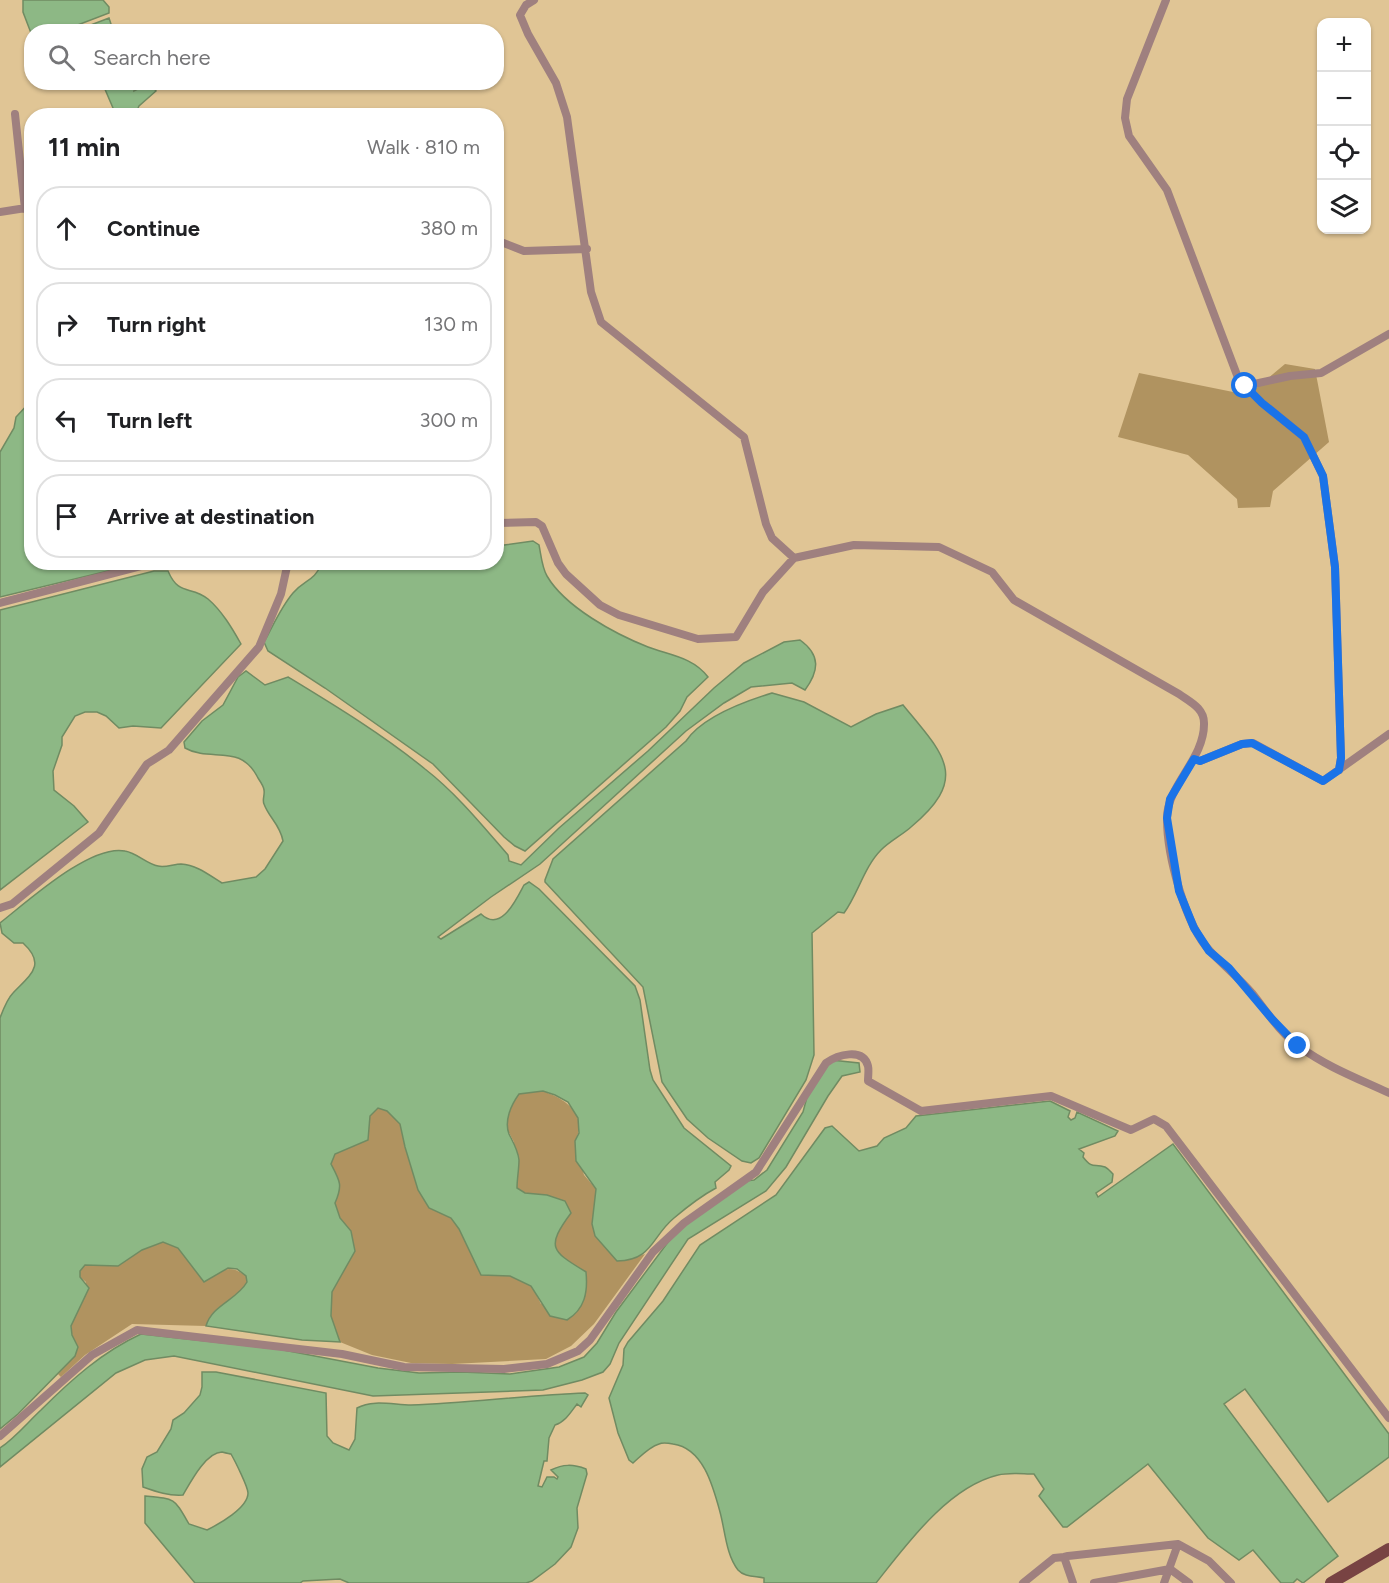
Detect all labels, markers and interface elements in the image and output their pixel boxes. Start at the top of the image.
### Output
map controls [1317,18,1371,234]
button: + [1317,18,1371,72]
search box [24,24,504,90]
icon: search [45,41,78,74]
text: Search here [93,44,211,71]
button: − [1317,72,1371,126]
button: locate [1317,126,1371,180]
text: 11 min [48,131,120,163]
text: Walk · 810 m [367,135,480,159]
button: layers [1317,180,1371,234]
icon: ahead [50,212,83,245]
text: Continue [107,215,200,242]
text: 380 m [420,216,478,240]
icon: right [50,308,83,341]
text: Turn right [107,311,206,338]
text: 130 m [424,312,478,336]
route start [1231,372,1257,398]
icon: left [50,404,83,437]
text: Turn left [107,407,193,434]
text: 300 m [420,408,478,432]
icon: arrive [50,500,83,533]
text: Arrive at destination [107,503,315,530]
route end [1284,1032,1310,1058]

